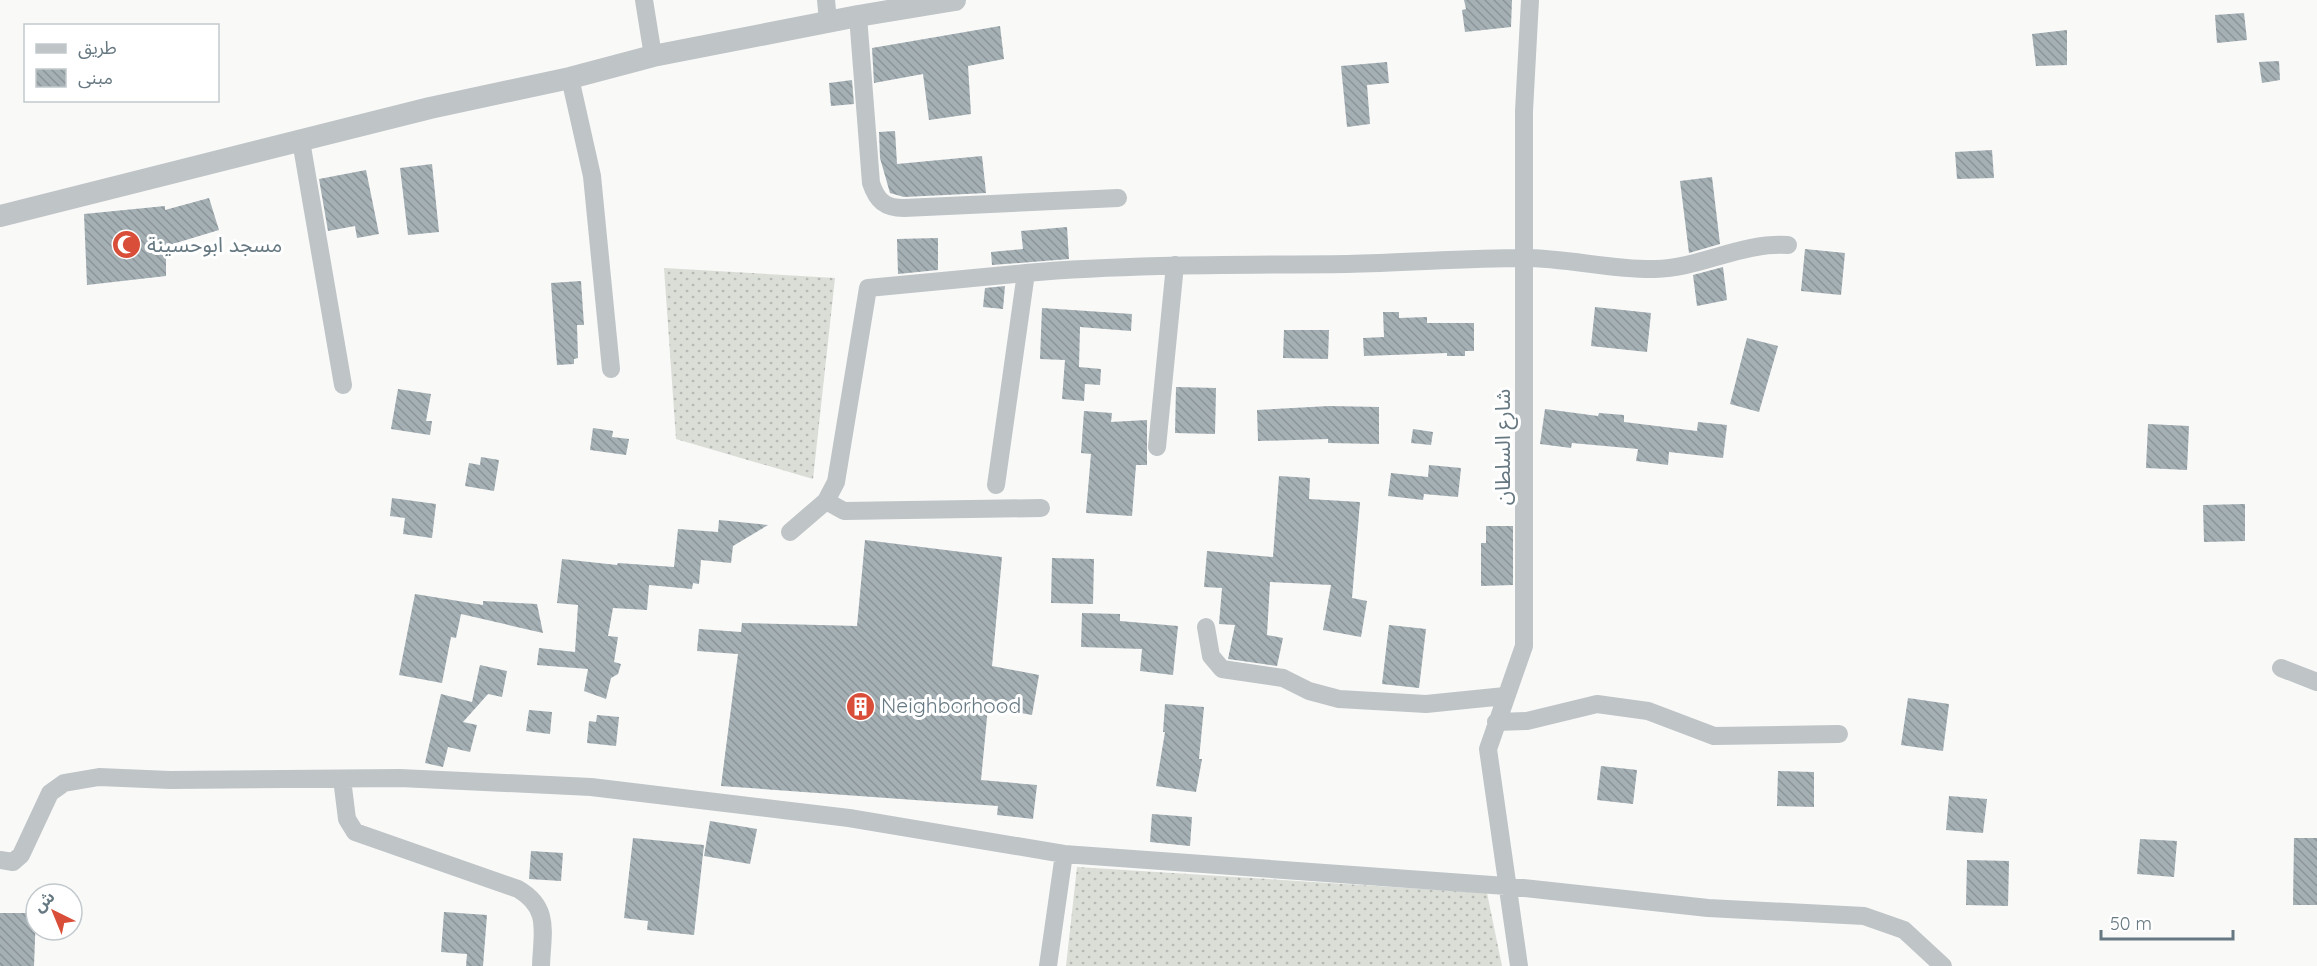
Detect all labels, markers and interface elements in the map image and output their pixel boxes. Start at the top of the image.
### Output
legend [24,24,219,102]
text: طريق [78,36,117,59]
text: مبنى [78,66,113,89]
mosque icon: مسجد ابوحسينة [110,229,142,261]
place label: مسجد ابوحسينة [147,231,282,257]
street label: شارع السلطان [1489,389,1518,505]
building icon: Neighborhood [844,690,876,722]
place label: Neighborhood [881,692,1021,718]
north arrow [24,882,84,942]
text: ش [29,886,59,916]
scale bar [2101,903,2233,941]
text: 50 m [2110,912,2152,935]

